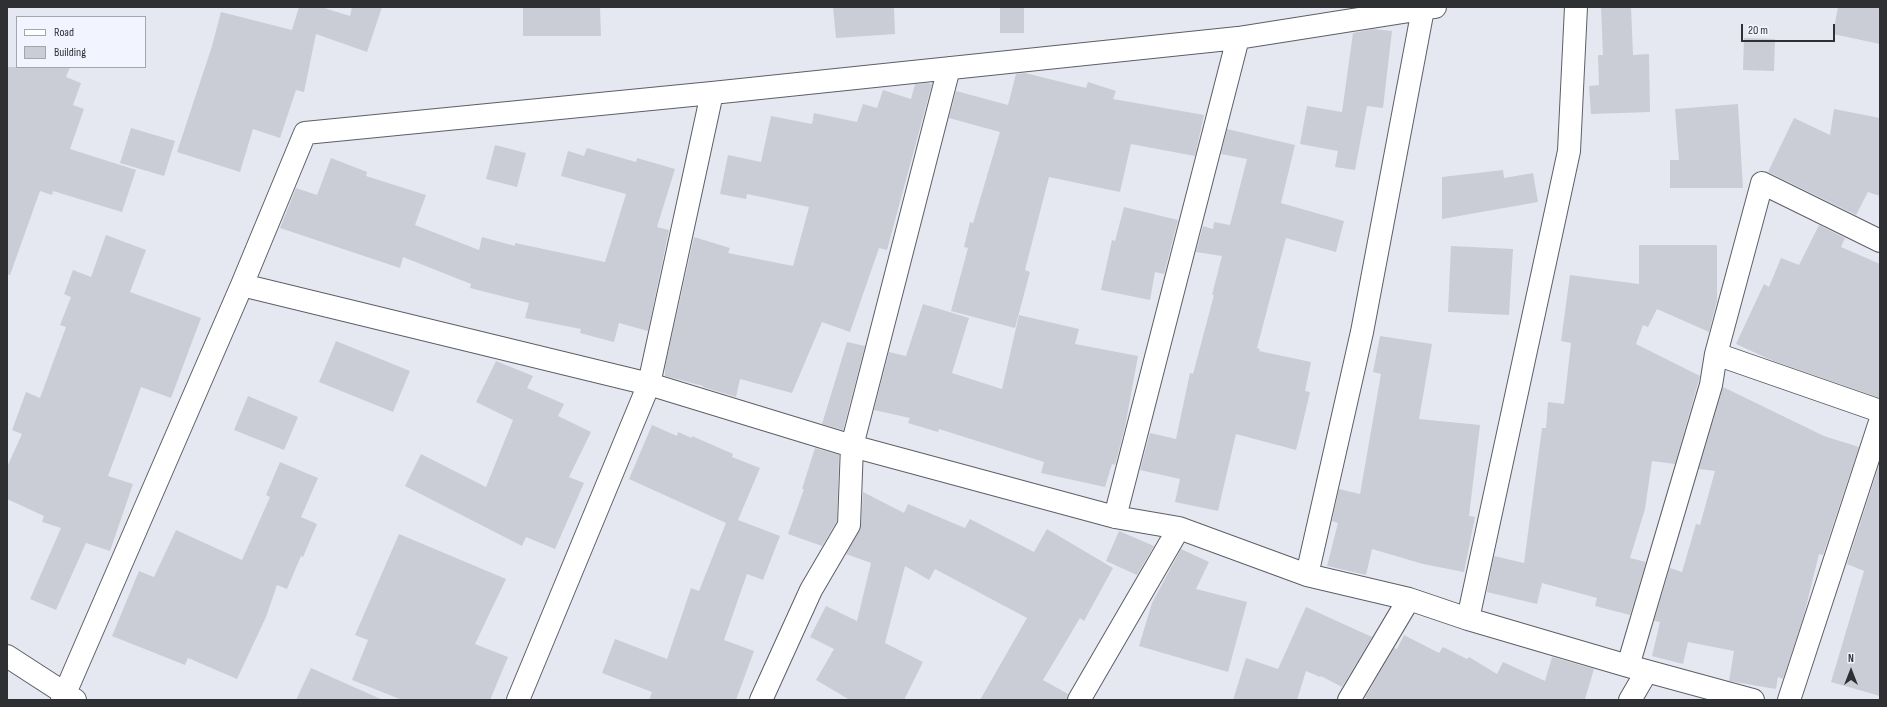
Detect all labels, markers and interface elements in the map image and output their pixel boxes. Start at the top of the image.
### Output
legend [16,16,146,68]
scale bar [1743,16,1837,42]
text: 20 m [1748,23,1768,38]
text: Road [54,25,74,40]
text: Building [54,45,86,60]
north arrow [1831,651,1871,691]
text: N [1848,652,1854,665]

